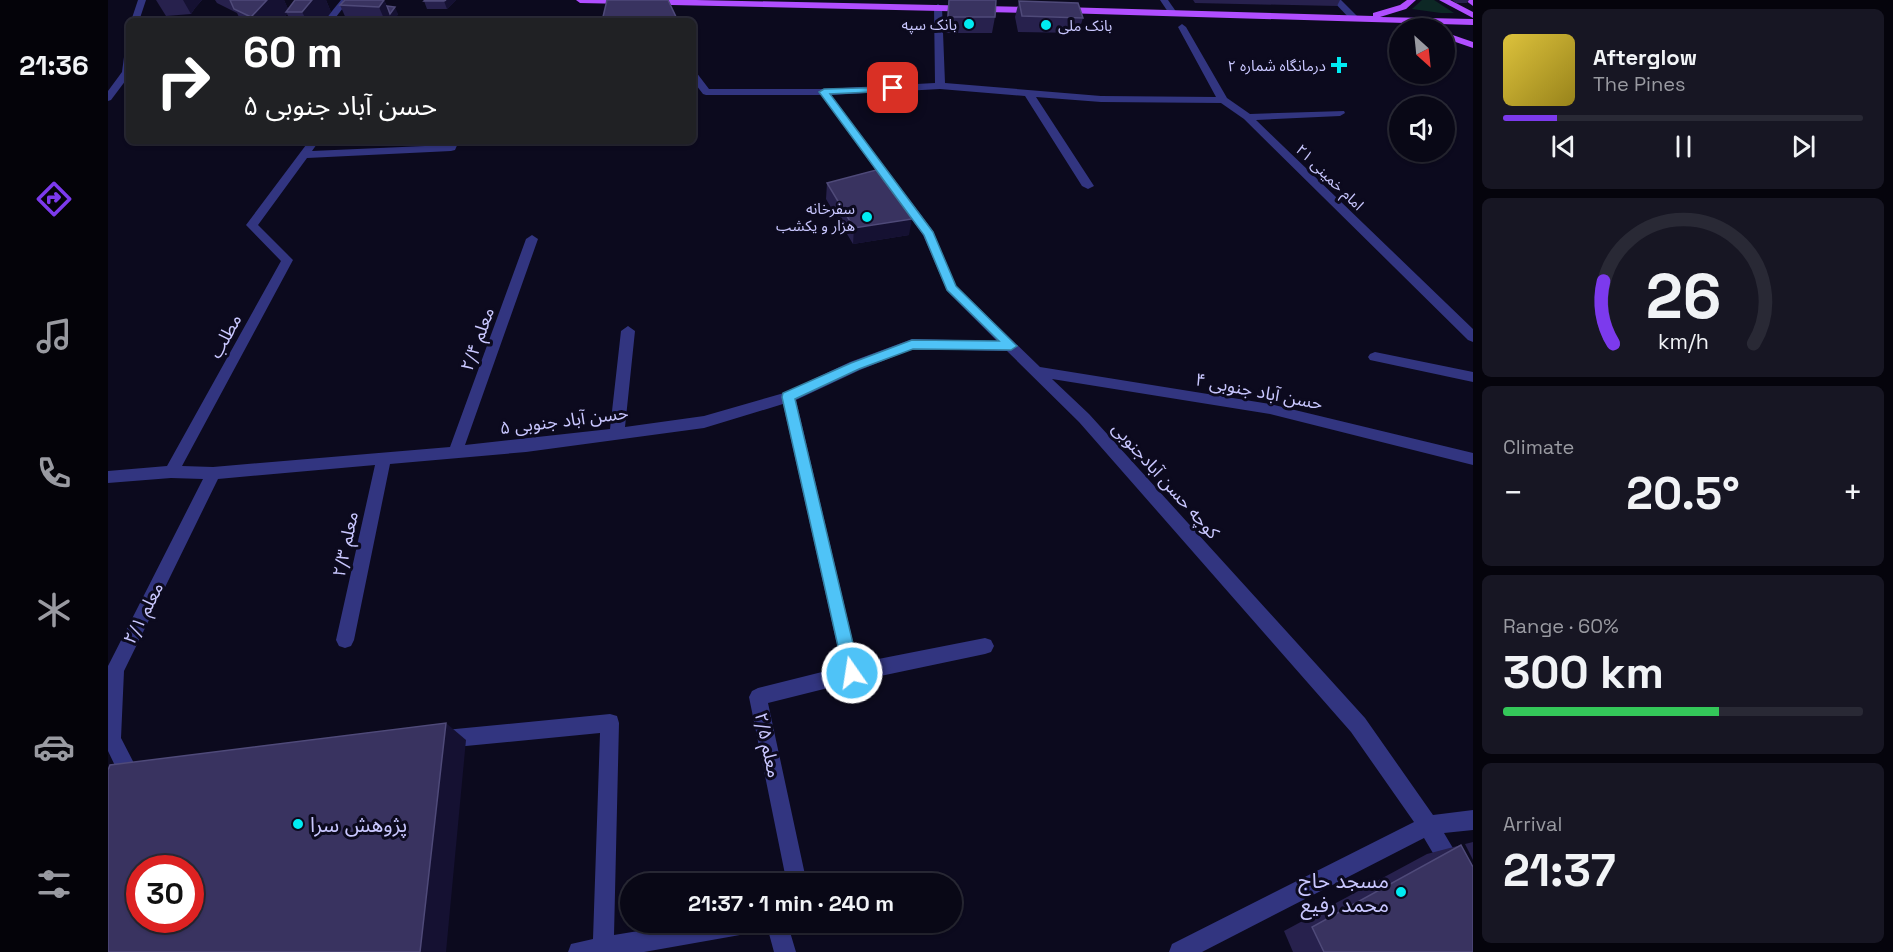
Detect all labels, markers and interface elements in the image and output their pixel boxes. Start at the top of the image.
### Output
place label: بانک سپه [901,15,957,35]
place label: بانک ملی [1058,16,1112,35]
marker: بانک سپه [962,17,976,31]
marker: بانک ملی [1039,18,1053,32]
north arrow [1389,18,1455,84]
map controls [1389,18,1455,162]
text: 60 m [243,26,343,79]
icon: right [144,42,222,120]
text: Afterglow [1593,43,1697,71]
text: 21:36 [19,48,89,83]
place label: درمانگاه شماره ۲ [1228,56,1326,75]
marker: درمانگاه شماره ۲ [1330,56,1348,74]
pin [867,62,918,113]
icon: arrive [876,71,909,104]
text: The Pines [1593,71,1686,97]
text: حسن آباد جنوبی ۵ [243,88,437,123]
button: sound [1389,96,1455,162]
icon: previous [1547,130,1580,163]
icon: pause [1667,130,1700,163]
icon: next [1787,130,1820,163]
street label: امام خمینی ۲۱ [1291,140,1368,216]
icon: directions [33,178,75,220]
place label: سفرخانه هزار و یکشب [776,199,855,235]
marker: سفرخانه هزار و یکشب [860,210,874,224]
text: 26 [1645,258,1721,337]
street label: معلم ۲/۴ [455,304,501,375]
street label: مطلب [203,310,247,362]
icon: music [33,315,75,357]
text: km/h [1657,329,1709,356]
street label: حسن آباد جنوبی ۴ [1193,367,1325,415]
street label: حسن آباد جنوبی ۵ [498,401,630,439]
street label: کوچه حسن آبادجنوبی [1107,417,1225,544]
text: Climate [1503,434,1574,460]
icon: phone [33,452,75,494]
text: 20.5° [1626,465,1740,522]
text: − [1503,472,1523,514]
text: + [1843,472,1863,514]
street label: معلم ۲/۳ [327,509,365,579]
street label: معلم ۲/۱ [118,578,170,649]
icon: climate [33,589,75,631]
text: Range · 60% [1503,613,1619,639]
position arrow [820,641,884,705]
text: 300 km [1503,644,1664,701]
street label: معلم ۲/۵ [748,710,786,780]
icon: car [33,726,75,768]
place label: پژوهش سرا [310,811,407,838]
text: Arrival [1503,811,1562,837]
marker: پژوهش سرا [291,817,305,831]
text: 21:37 [1503,842,1616,899]
speed limit sign: 30 [126,855,204,933]
icon: filters [33,863,75,905]
place label: مسجد حاج محمد رفیع [1298,867,1389,920]
marker: مسجد حاج محمد رفیع [1394,885,1408,899]
text: 21:37 · 1 min · 240 m [688,889,894,917]

